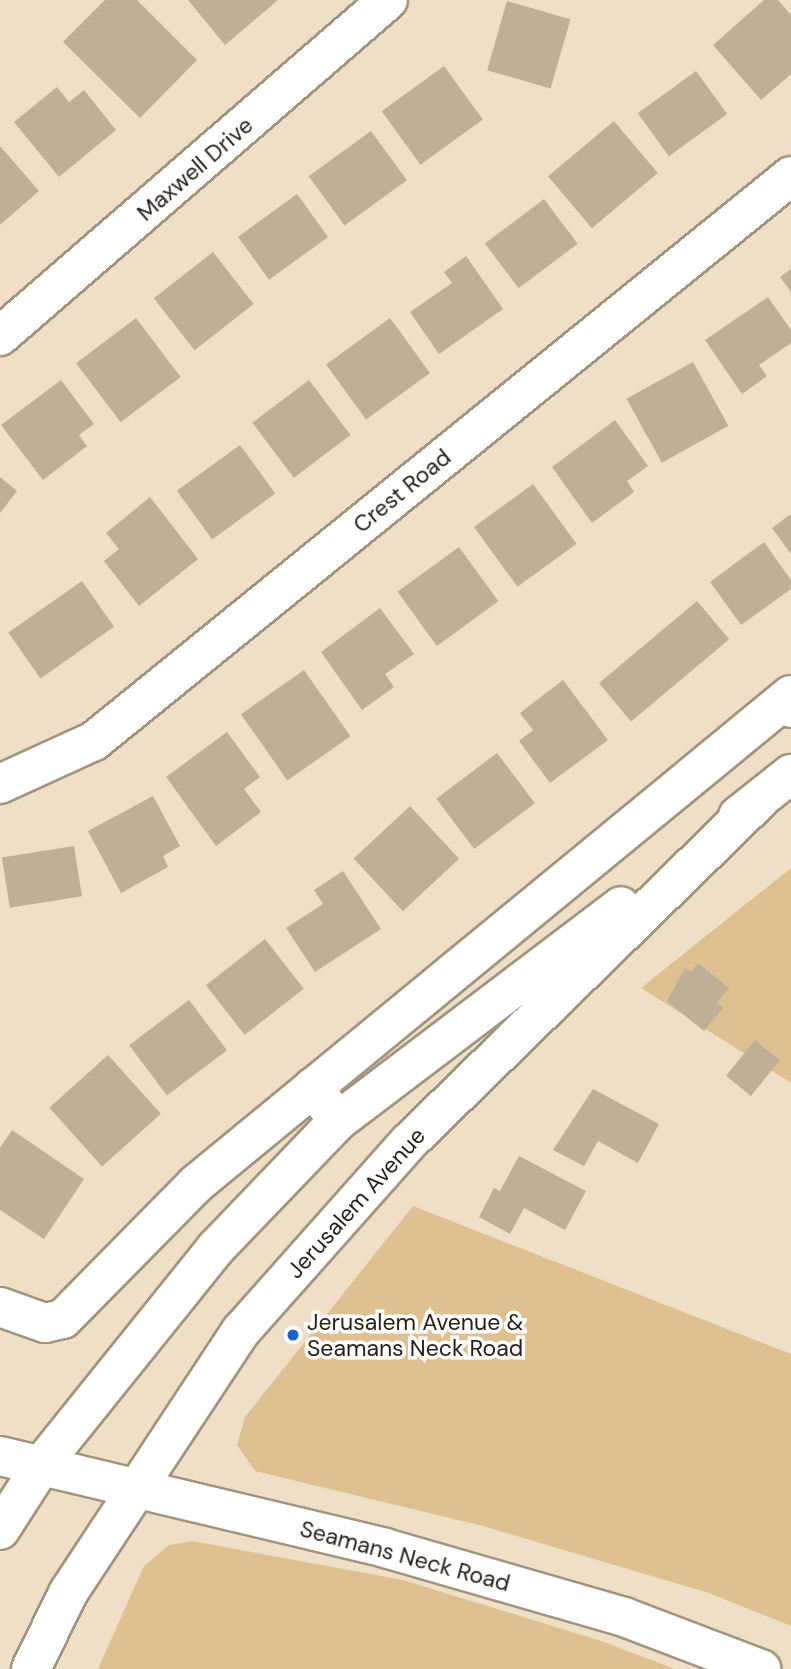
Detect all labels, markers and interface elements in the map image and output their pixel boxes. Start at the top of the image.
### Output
street label: Maxwell Drive [132,111,258,227]
street label: Crest Road [348,443,456,539]
street label: Jerusalem Avenue [281,1122,431,1284]
place label: Jerusalem Avenue & Seamans Neck Road [307,1308,523,1362]
marker: Jerusalem Avenue & Seamans Neck Road [285,1327,301,1343]
street label: Seamans Neck Road [297,1515,513,1597]

